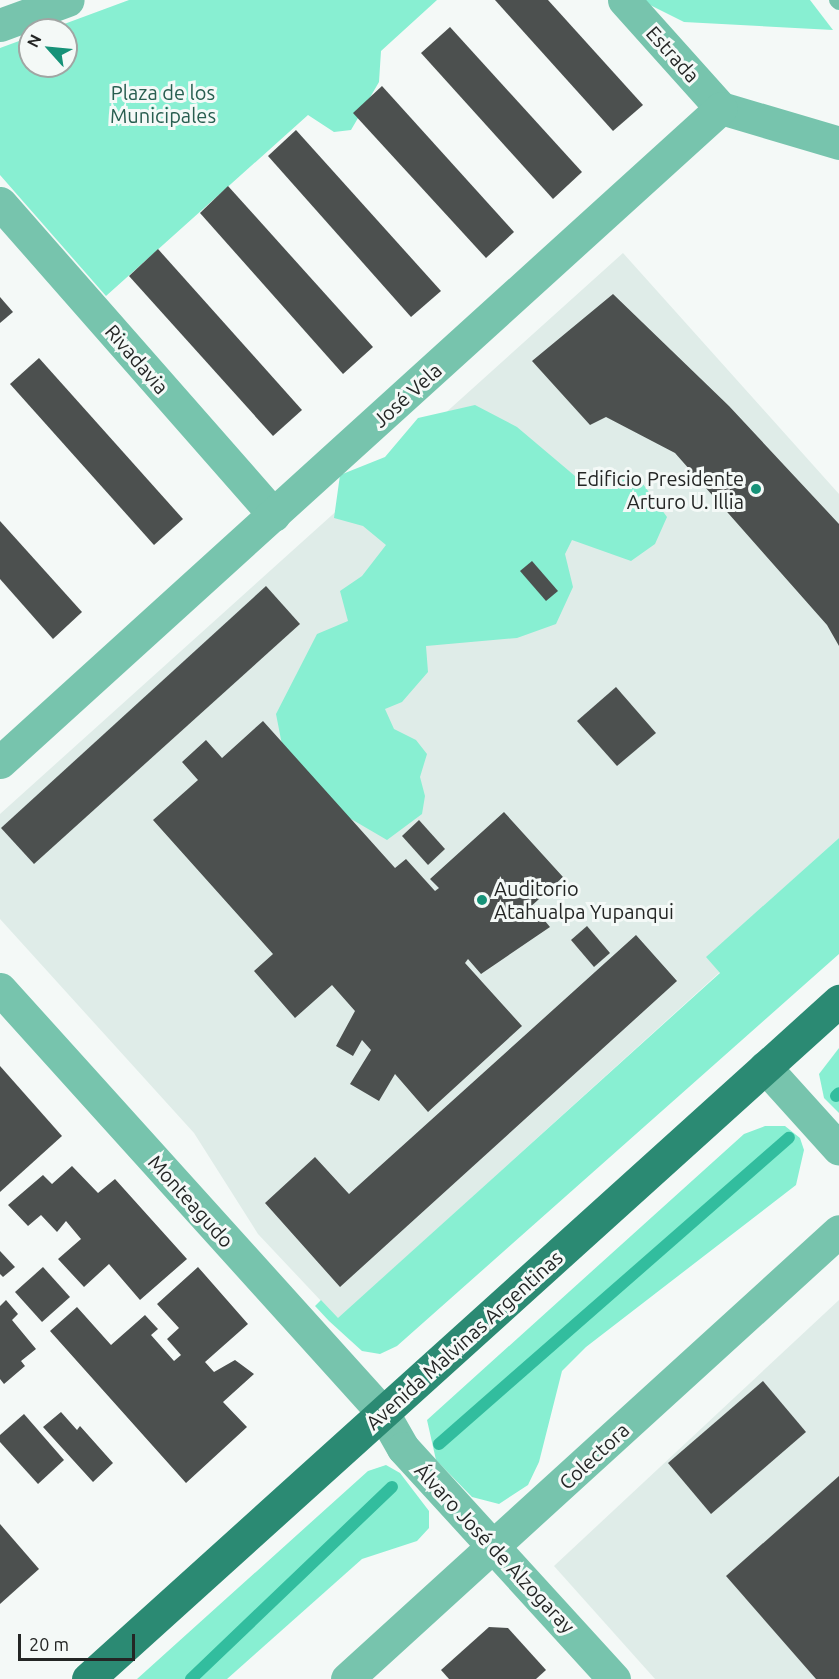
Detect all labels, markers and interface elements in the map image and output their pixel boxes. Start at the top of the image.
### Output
north arrow [18,18,78,78]
street label: Estrada [641,21,705,87]
text: N [23,31,44,50]
park label: Plaza de los Municipales [110,81,216,128]
street label: Rivadavia [100,319,174,399]
street label: José Vela [368,358,446,432]
place label: Edificio Presidente Arturo U. Illia [576,466,744,513]
marker: Edificio Presidente Arturo U. Illia [749,482,763,496]
place label: Auditorio Atahualpa Yupanqui [494,876,674,923]
marker: Auditorio Atahualpa Yupanqui [475,893,489,907]
street label: Monteagudo [143,1150,239,1252]
street label: Avenida Malvinas Argentinas [361,1245,567,1435]
street label: Colectora [554,1418,634,1494]
street label: Álvaro José de Alzogaray [410,1458,580,1638]
scale bar [21,1622,138,1660]
text: 20 m [29,1634,69,1654]

